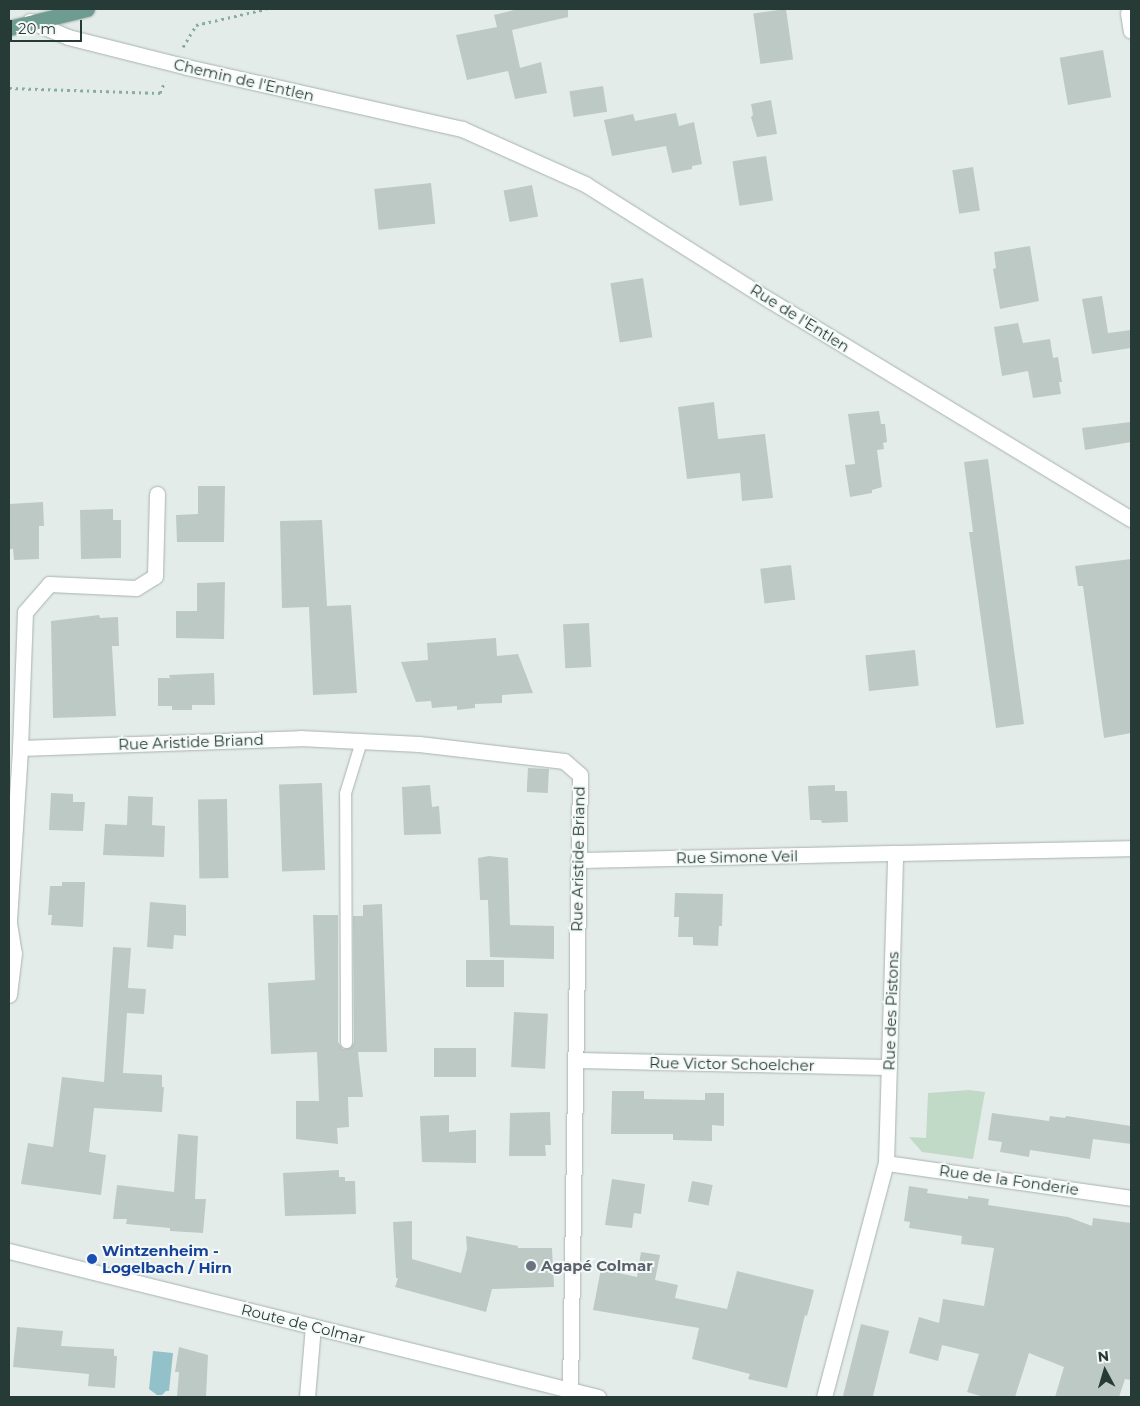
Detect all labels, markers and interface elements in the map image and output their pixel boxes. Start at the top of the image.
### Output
scale bar [12,10,85,42]
text: 20 m [18,19,56,38]
street label: Chemin de l'Entlen [172,55,316,105]
street label: Rue de l'Entlen [747,280,853,356]
street label: Rue Aristide Briand [118,730,264,754]
street label: Rue Aristide Briand [568,786,588,932]
street label: Rue Simone Veil [676,847,798,867]
street label: Rue des Pistons [880,951,902,1071]
street label: Rue Victor Schoelcher [649,1054,815,1074]
street label: Rue de la Fonderie [938,1161,1080,1199]
place label: Wintzenheim - Logelbach / Hirn [102,1241,232,1276]
marker: Wintzenheim - Logelbach / Hirn [86,1253,98,1265]
place label: Agapé Colmar [541,1257,653,1275]
marker: Agapé Colmar [525,1260,537,1272]
street label: Route de Colmar [239,1300,367,1348]
north arrow [1080,1346,1130,1396]
text: N [1097,1347,1110,1366]

